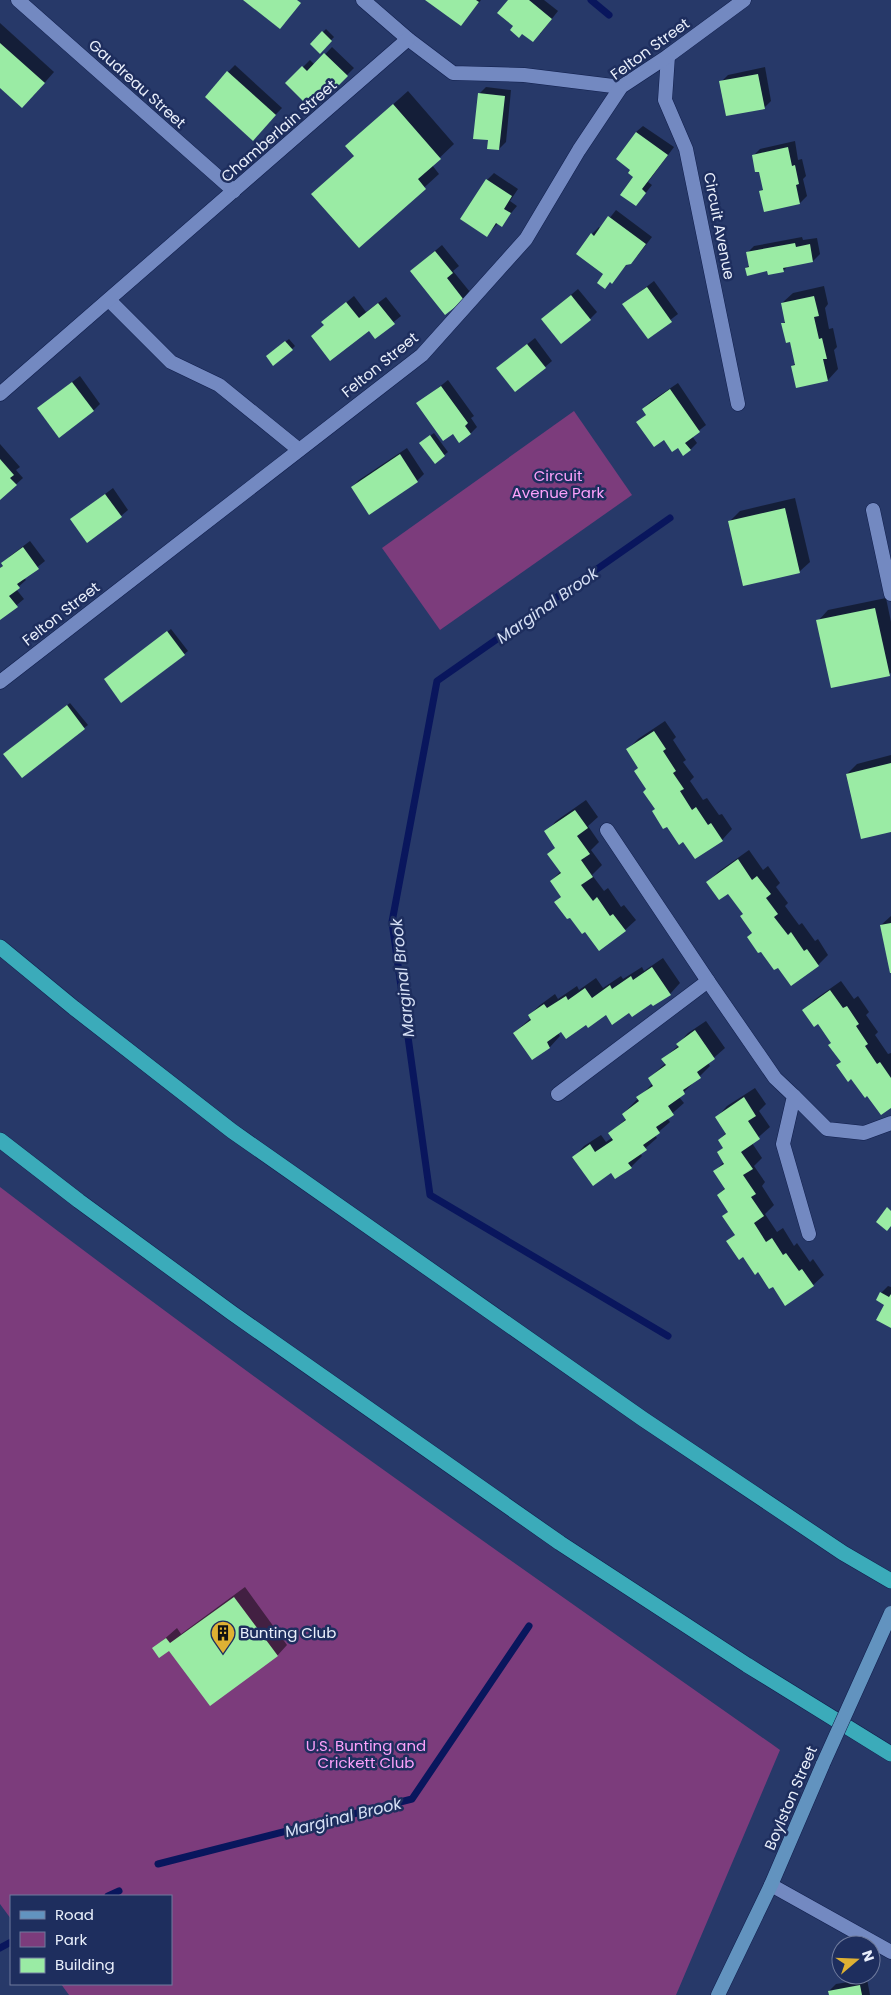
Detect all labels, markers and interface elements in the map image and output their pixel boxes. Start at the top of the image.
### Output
street label: Felton Street [606,13,694,84]
street label: Gaudreau Street [84,34,190,133]
street label: Chamberlain Street [216,75,341,187]
street label: Circuit Avenue [699,170,740,281]
street label: Felton Street [337,327,422,402]
park label: Circuit Avenue Park [512,465,605,503]
water label: Marginal Brook [492,561,603,649]
street label: Felton Street [18,577,104,651]
water label: Marginal Brook [385,917,420,1039]
building icon: Bunting Club [210,1620,236,1654]
place label: Bunting Club [240,1622,336,1643]
park label: U.S. Bunting and Crickett Club [306,1735,426,1773]
street label: Boylston Street [759,1742,822,1853]
water label: Marginal Brook [282,1792,405,1843]
legend [10,1895,172,1985]
text: Road [55,1904,94,1925]
text: Park [55,1929,87,1950]
north arrow [831,1935,881,1985]
text: N [857,1948,879,1964]
text: Building [55,1954,115,1975]

